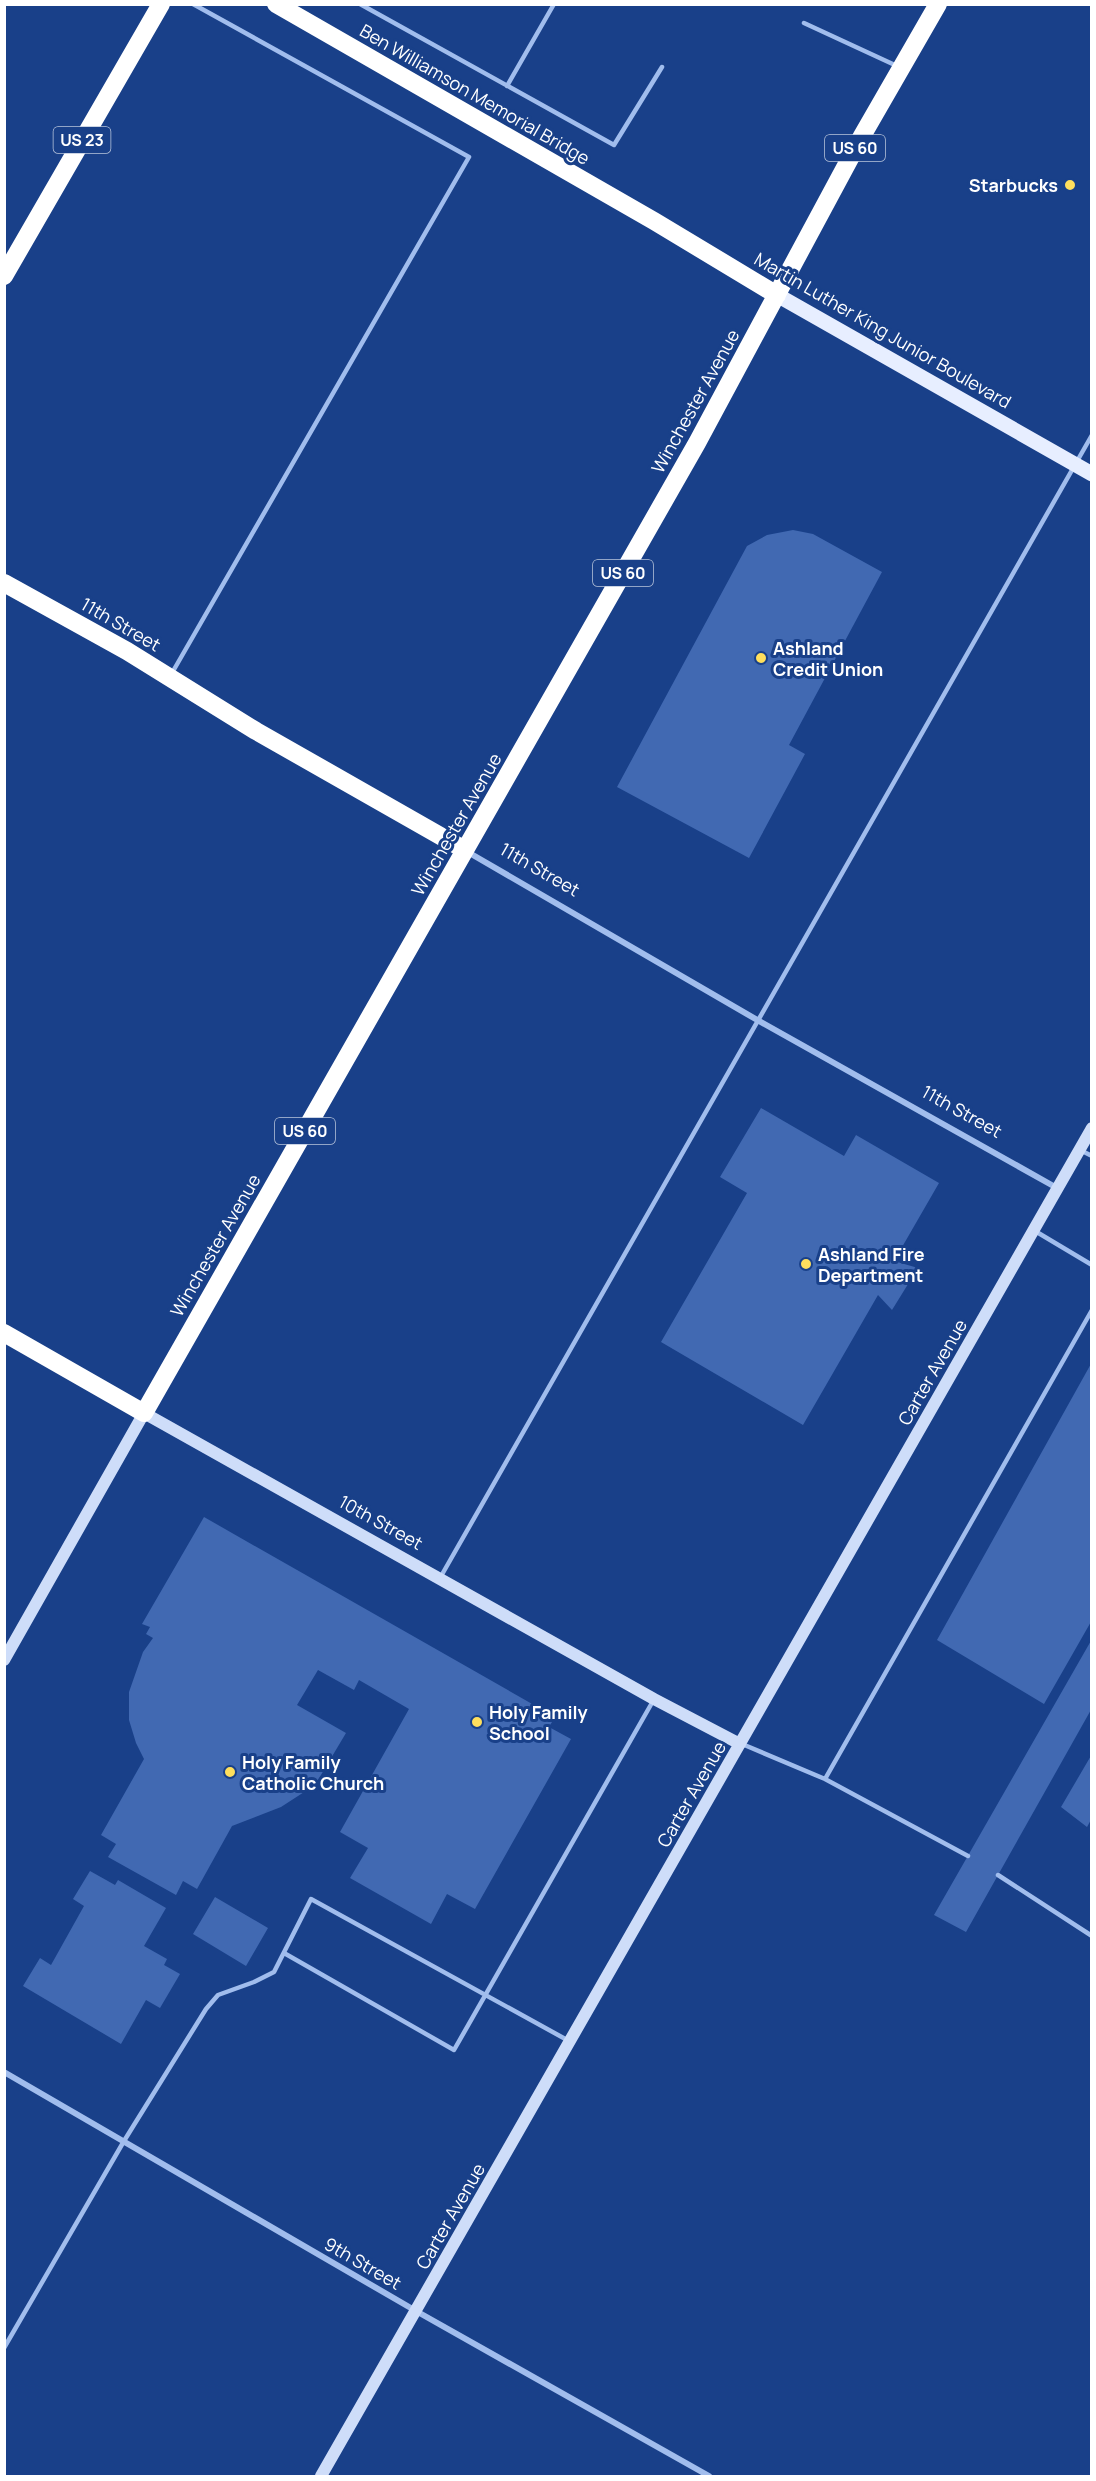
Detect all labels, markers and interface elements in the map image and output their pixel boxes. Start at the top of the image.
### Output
street label: Ben Williamson Memorial Bridge [356,18,594,170]
road number: US 23 [54,127,110,153]
road number: US 60 [825,135,885,161]
place label: Starbucks [969,173,1058,197]
marker: Starbucks [1063,178,1077,192]
street label: Martin Luther King Junior Boulevard [750,246,1016,414]
street label: Winchester Avenue [645,325,745,477]
road number: US 60 [593,560,653,586]
street label: 11th Street [77,592,165,656]
place label: Ashland Credit Union [773,636,883,681]
marker: Ashland Credit Union [754,651,768,665]
street label: Winchester Avenue [405,748,507,900]
street label: 11th Street [496,837,584,901]
street label: 11th Street [918,1079,1006,1143]
road number: US 60 [275,1118,335,1144]
street label: Winchester Avenue [164,1169,266,1321]
place label: Ashland Fire Department [818,1242,925,1287]
marker: Ashland Fire Department [799,1257,813,1271]
street label: Carter Avenue [892,1315,972,1429]
street label: 10th Street [335,1489,427,1555]
place label: Holy Family School [489,1700,588,1745]
marker: Holy Family School [470,1715,484,1729]
street label: Carter Avenue [651,1737,731,1851]
place label: Holy Family Catholic Church [242,1750,384,1795]
marker: Holy Family Catholic Church [223,1765,237,1779]
street label: Carter Avenue [410,2159,490,2273]
street label: 9th Street [320,2231,406,2295]

